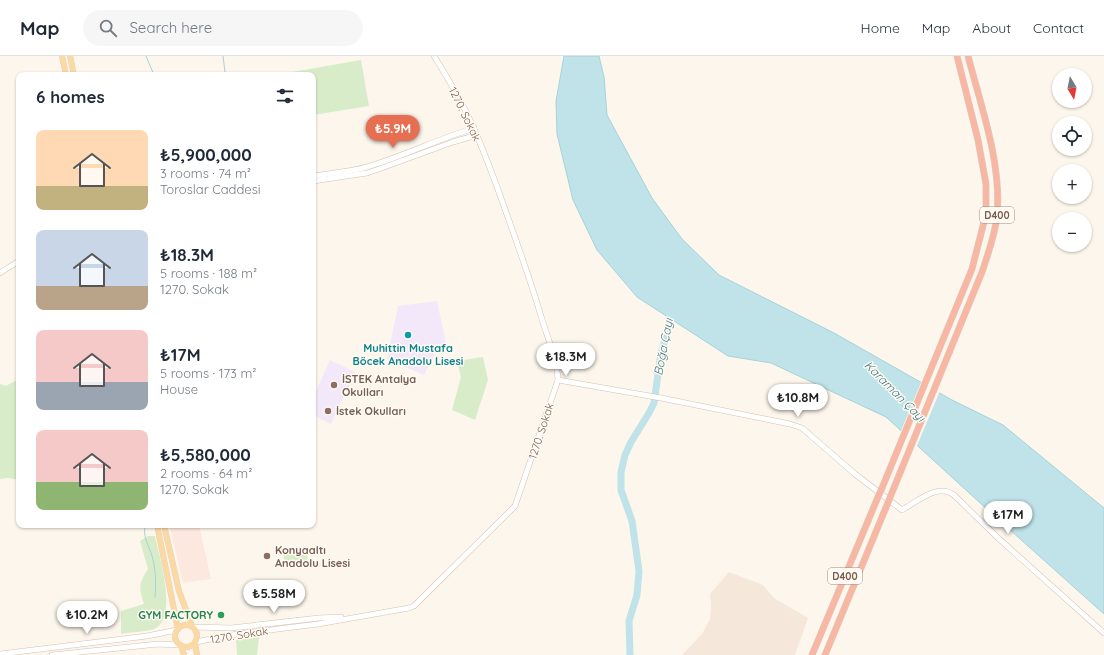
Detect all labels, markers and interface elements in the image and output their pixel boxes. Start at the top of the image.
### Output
search box [83,10,363,46]
text: Map [20,16,59,40]
icon: search [97,17,119,39]
text: Search here [129,18,212,37]
text: Home [861,19,900,37]
text: Map [922,19,950,37]
text: About [972,19,1011,37]
text: Contact [1033,19,1084,37]
north arrow [1052,68,1092,108]
map controls [1052,68,1092,252]
icon: filters [274,85,296,107]
street label: 1270. Sokak [446,85,484,143]
text: 6 homes [36,86,105,107]
pin: ₺5.9M [365,115,421,149]
button: locate [1052,116,1092,156]
text: ₺5.9M [375,120,411,136]
text: ₺5,900,000 [160,144,252,165]
icon: home [68,146,116,194]
button: + [1052,164,1092,204]
text: 3 rooms · 74 m² [160,165,251,181]
text: Toroslar Caddesi [160,181,261,197]
road number: D400 [980,207,1014,223]
button: − [1052,212,1092,252]
text: ₺18.3M [160,244,214,265]
icon: home [68,246,116,294]
text: 5 rooms · 188 m² [160,265,257,281]
text: 1270. Sokak [160,281,229,297]
water label: Boğa Çayı [650,316,676,377]
marker: Muhittin Mustafa Böcek Anadolu Lisesi [403,330,413,340]
place label: Muhittin Mustafa Böcek Anadolu Lisesi [353,341,463,368]
pin: ₺18.3M [533,343,599,377]
text: ₺17M [160,344,201,365]
icon: home [68,346,116,394]
text: ₺18.3M [545,348,587,364]
water label: Karaman Çayı [861,357,930,426]
text: 5 rooms · 173 m² [160,365,256,381]
place label: İSTEK Antalya Okulları [342,372,416,399]
marker: İSTEK Antalya Okulları [329,380,339,390]
text: House [160,381,198,397]
pin: ₺10.8M [765,384,831,418]
text: ₺10.8M [777,389,819,405]
street label: 1270. Sokak [525,401,557,461]
place label: İstek Okulları [336,404,406,418]
marker: İstek Okulları [323,406,333,416]
text: ₺5,580,000 [160,444,251,465]
icon: home [68,446,116,494]
text: 2 rooms · 64 m² [160,465,252,481]
text: 1270. Sokak [160,481,229,497]
pin: ₺17M [984,501,1032,535]
text: ₺17M [992,506,1024,522]
place label: Konyaaltı Anadolu Lisesi [275,543,350,570]
marker: Konyaaltı Anadolu Lisesi [262,551,272,561]
road number: D400 [828,568,862,584]
pin: ₺5.58M [241,580,307,614]
text: ₺5.58M [252,585,296,601]
pin: ₺10.2M [54,601,120,635]
text: ₺10.2M [66,606,108,622]
place label: GYM FACTORY [138,608,213,622]
marker: GYM FACTORY [216,610,226,620]
street label: 1270. Sokak [209,624,269,646]

